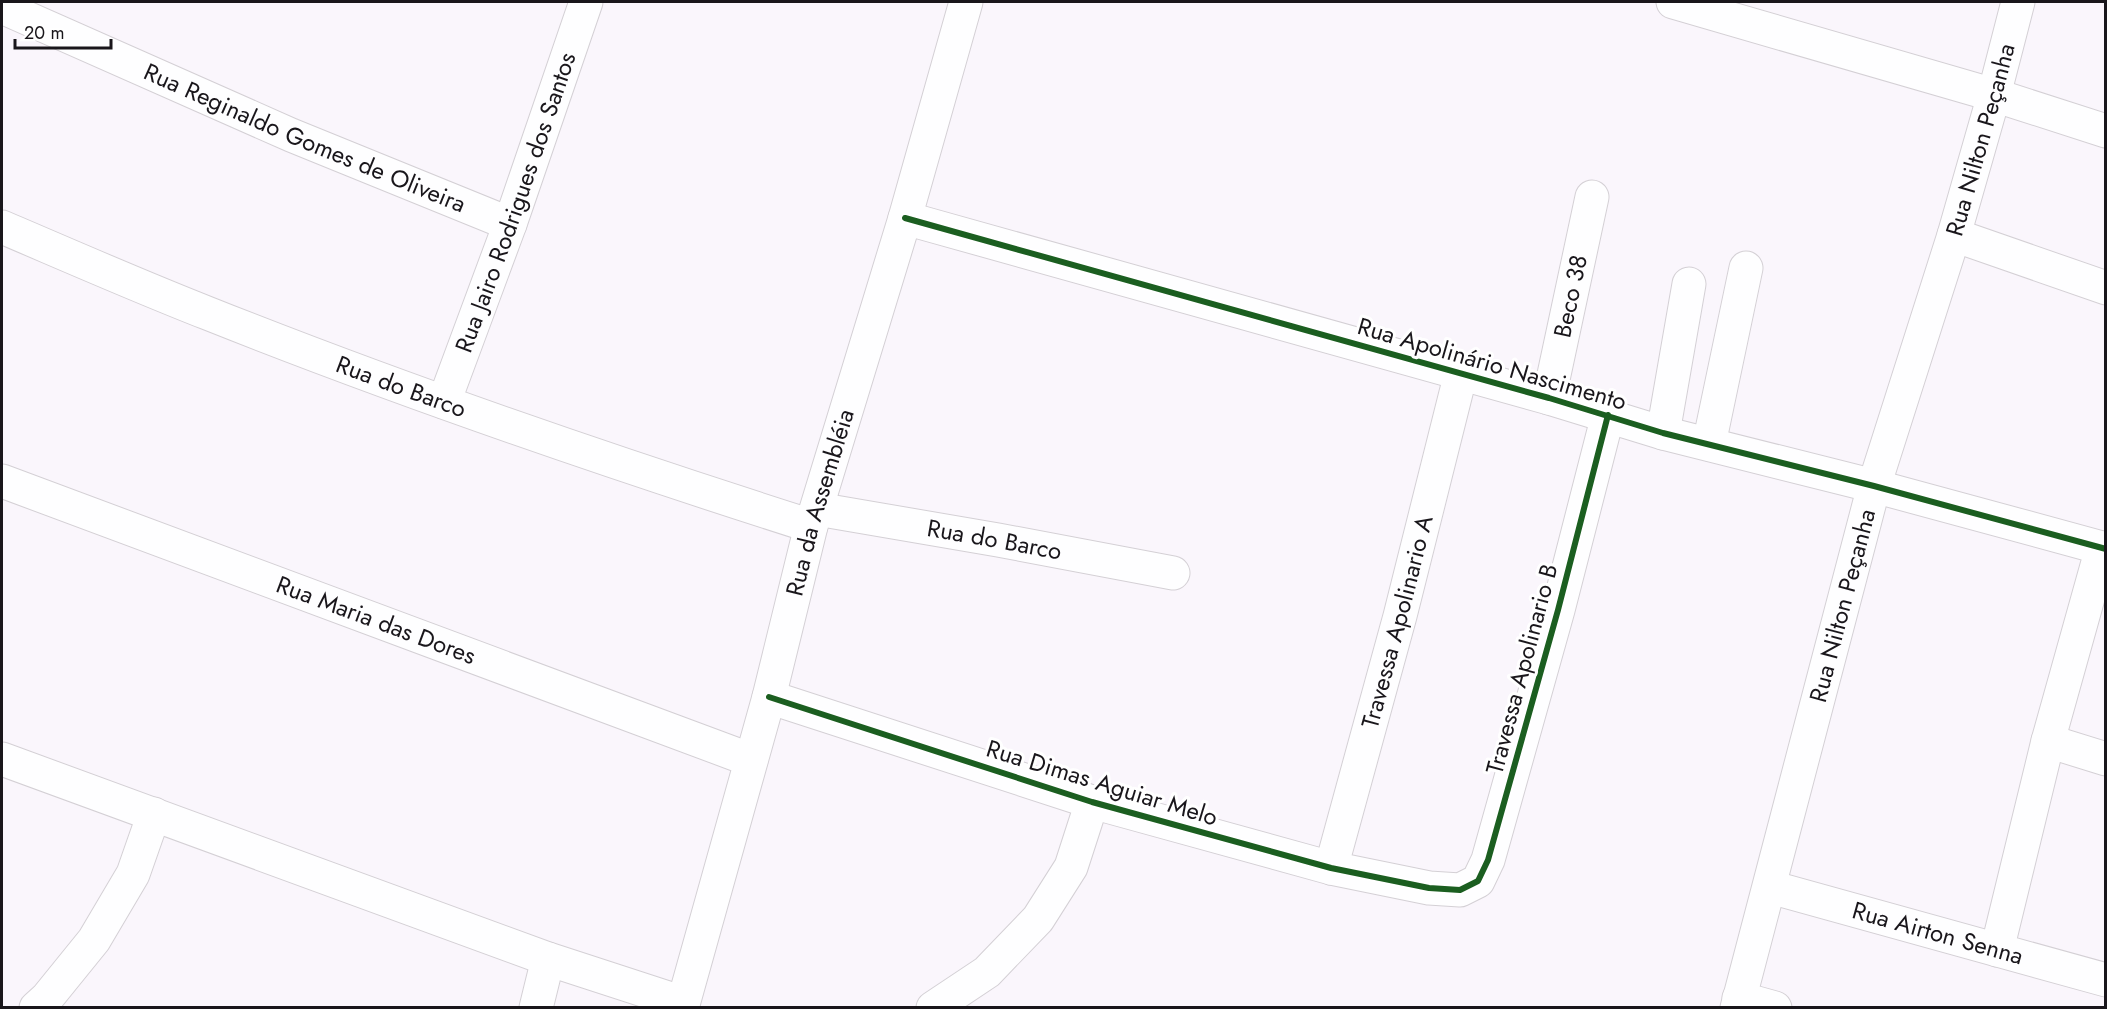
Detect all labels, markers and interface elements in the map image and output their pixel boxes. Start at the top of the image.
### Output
scale bar [15,12,111,50]
text: 20 m [24,20,64,46]
street label: Rua Nilton Peçanha [1937,40,2024,240]
street label: Rua Jairo Rodrigues dos Santos [446,48,585,357]
street label: Rua Reginaldo Gomes de Oliveira [138,54,471,221]
street label: Beco 38 [1544,252,1596,341]
street label: Rua Apolinário Nascimento [1354,308,1631,419]
street label: Rua do Barco [331,346,471,426]
street label: Rua da Assembléia [776,405,863,599]
street label: Rua Nilton Peçanha [1800,505,1884,706]
street label: Rua do Barco [924,510,1065,569]
street label: Travessa Apolinario A [1352,511,1442,732]
street label: Travessa Apolinario B [1477,560,1566,778]
street label: Rua Maria das Dores [271,567,481,673]
street label: Rua Dimas Aguiar Melo [982,731,1222,834]
street label: Rua Airton Senna [1848,893,2027,973]

